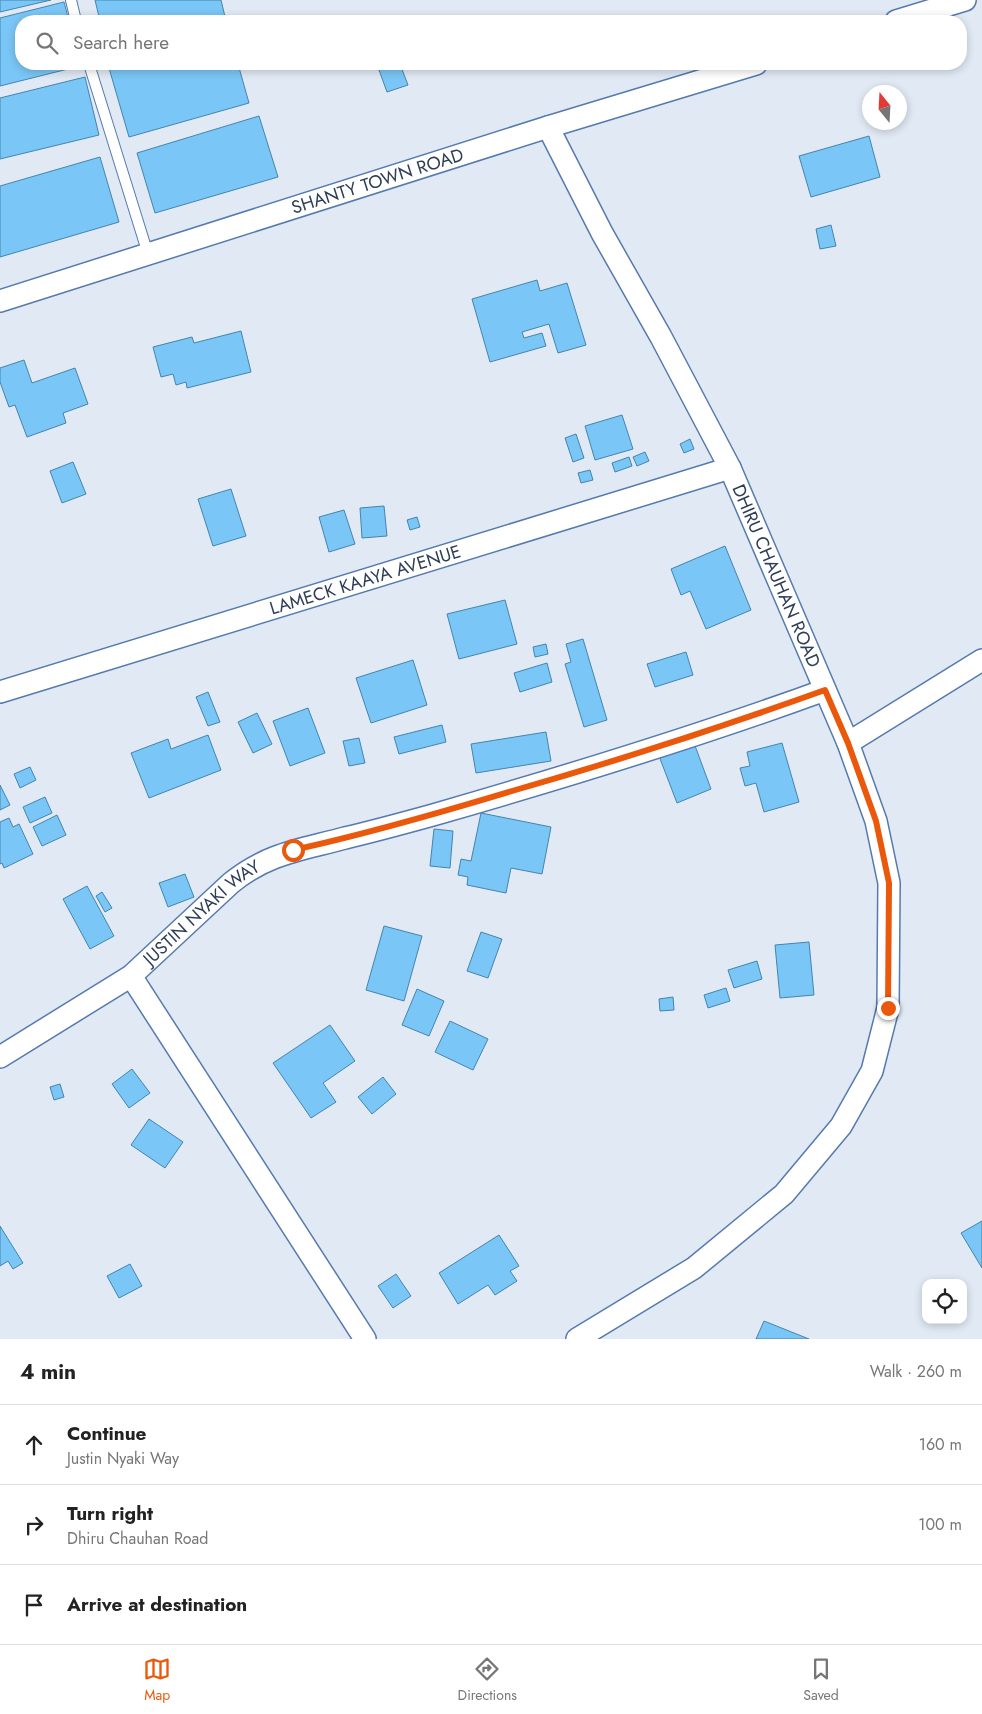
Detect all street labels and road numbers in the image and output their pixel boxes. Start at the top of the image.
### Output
street label: SHANTY TOWN ROAD [288,142,467,221]
street label: DHIRU CHAUHAN ROAD [726,480,827,671]
street label: LAMECK KAAYA AVENUE [266,538,464,622]
street label: JUSTIN NYAKI WAY [136,853,265,973]

